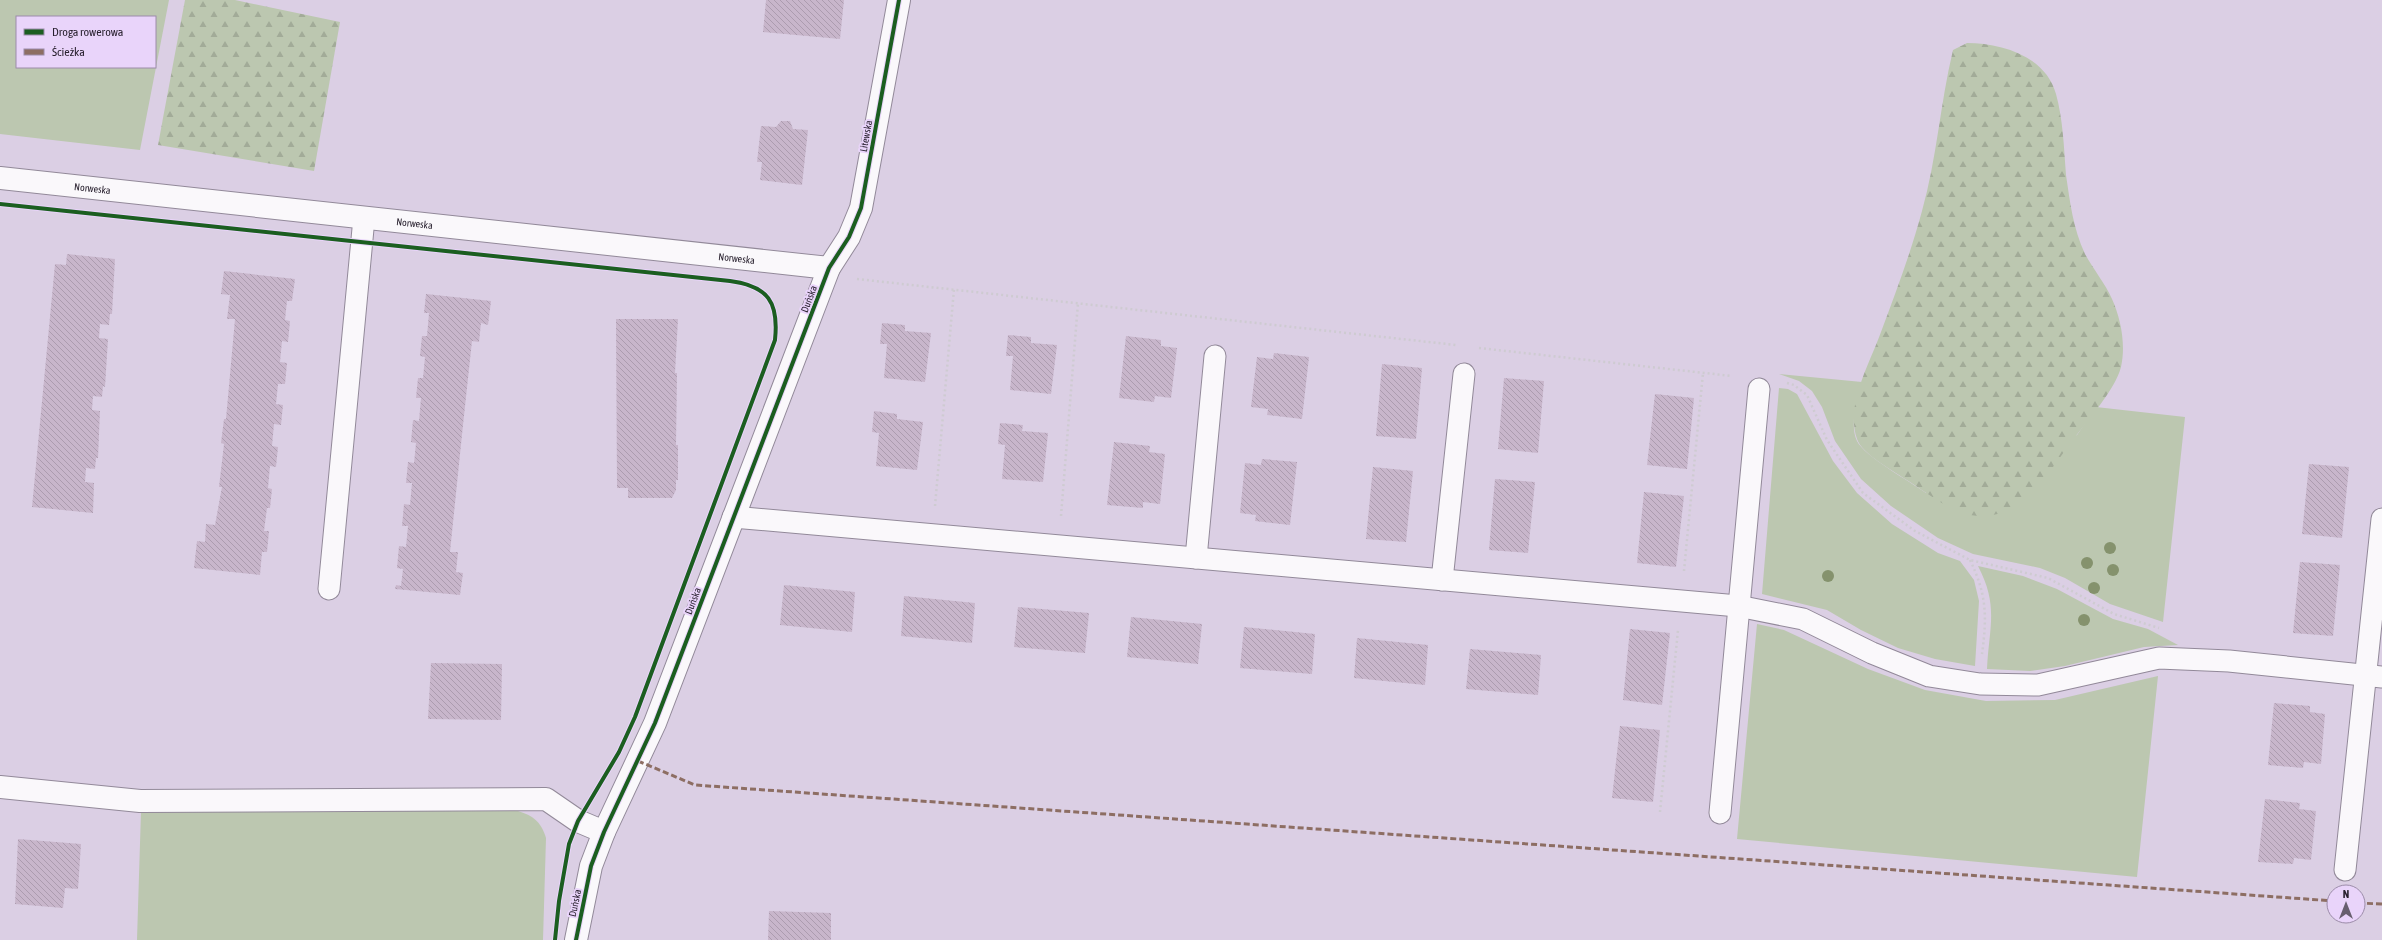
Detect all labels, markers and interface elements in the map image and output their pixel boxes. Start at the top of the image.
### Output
legend [16,16,156,68]
text: Droga rowerowa [52,25,123,39]
text: Ścieżka [52,45,85,59]
street label: Litewska [858,119,874,153]
street label: Norweska [74,181,112,196]
street label: Norweska [396,216,434,230]
street label: Norweska [718,251,756,265]
street label: Duńska [799,284,819,314]
street label: Duńska [683,586,703,616]
north arrow [2326,884,2366,924]
street label: Duńska [567,888,583,918]
text: N [2343,888,2349,900]

